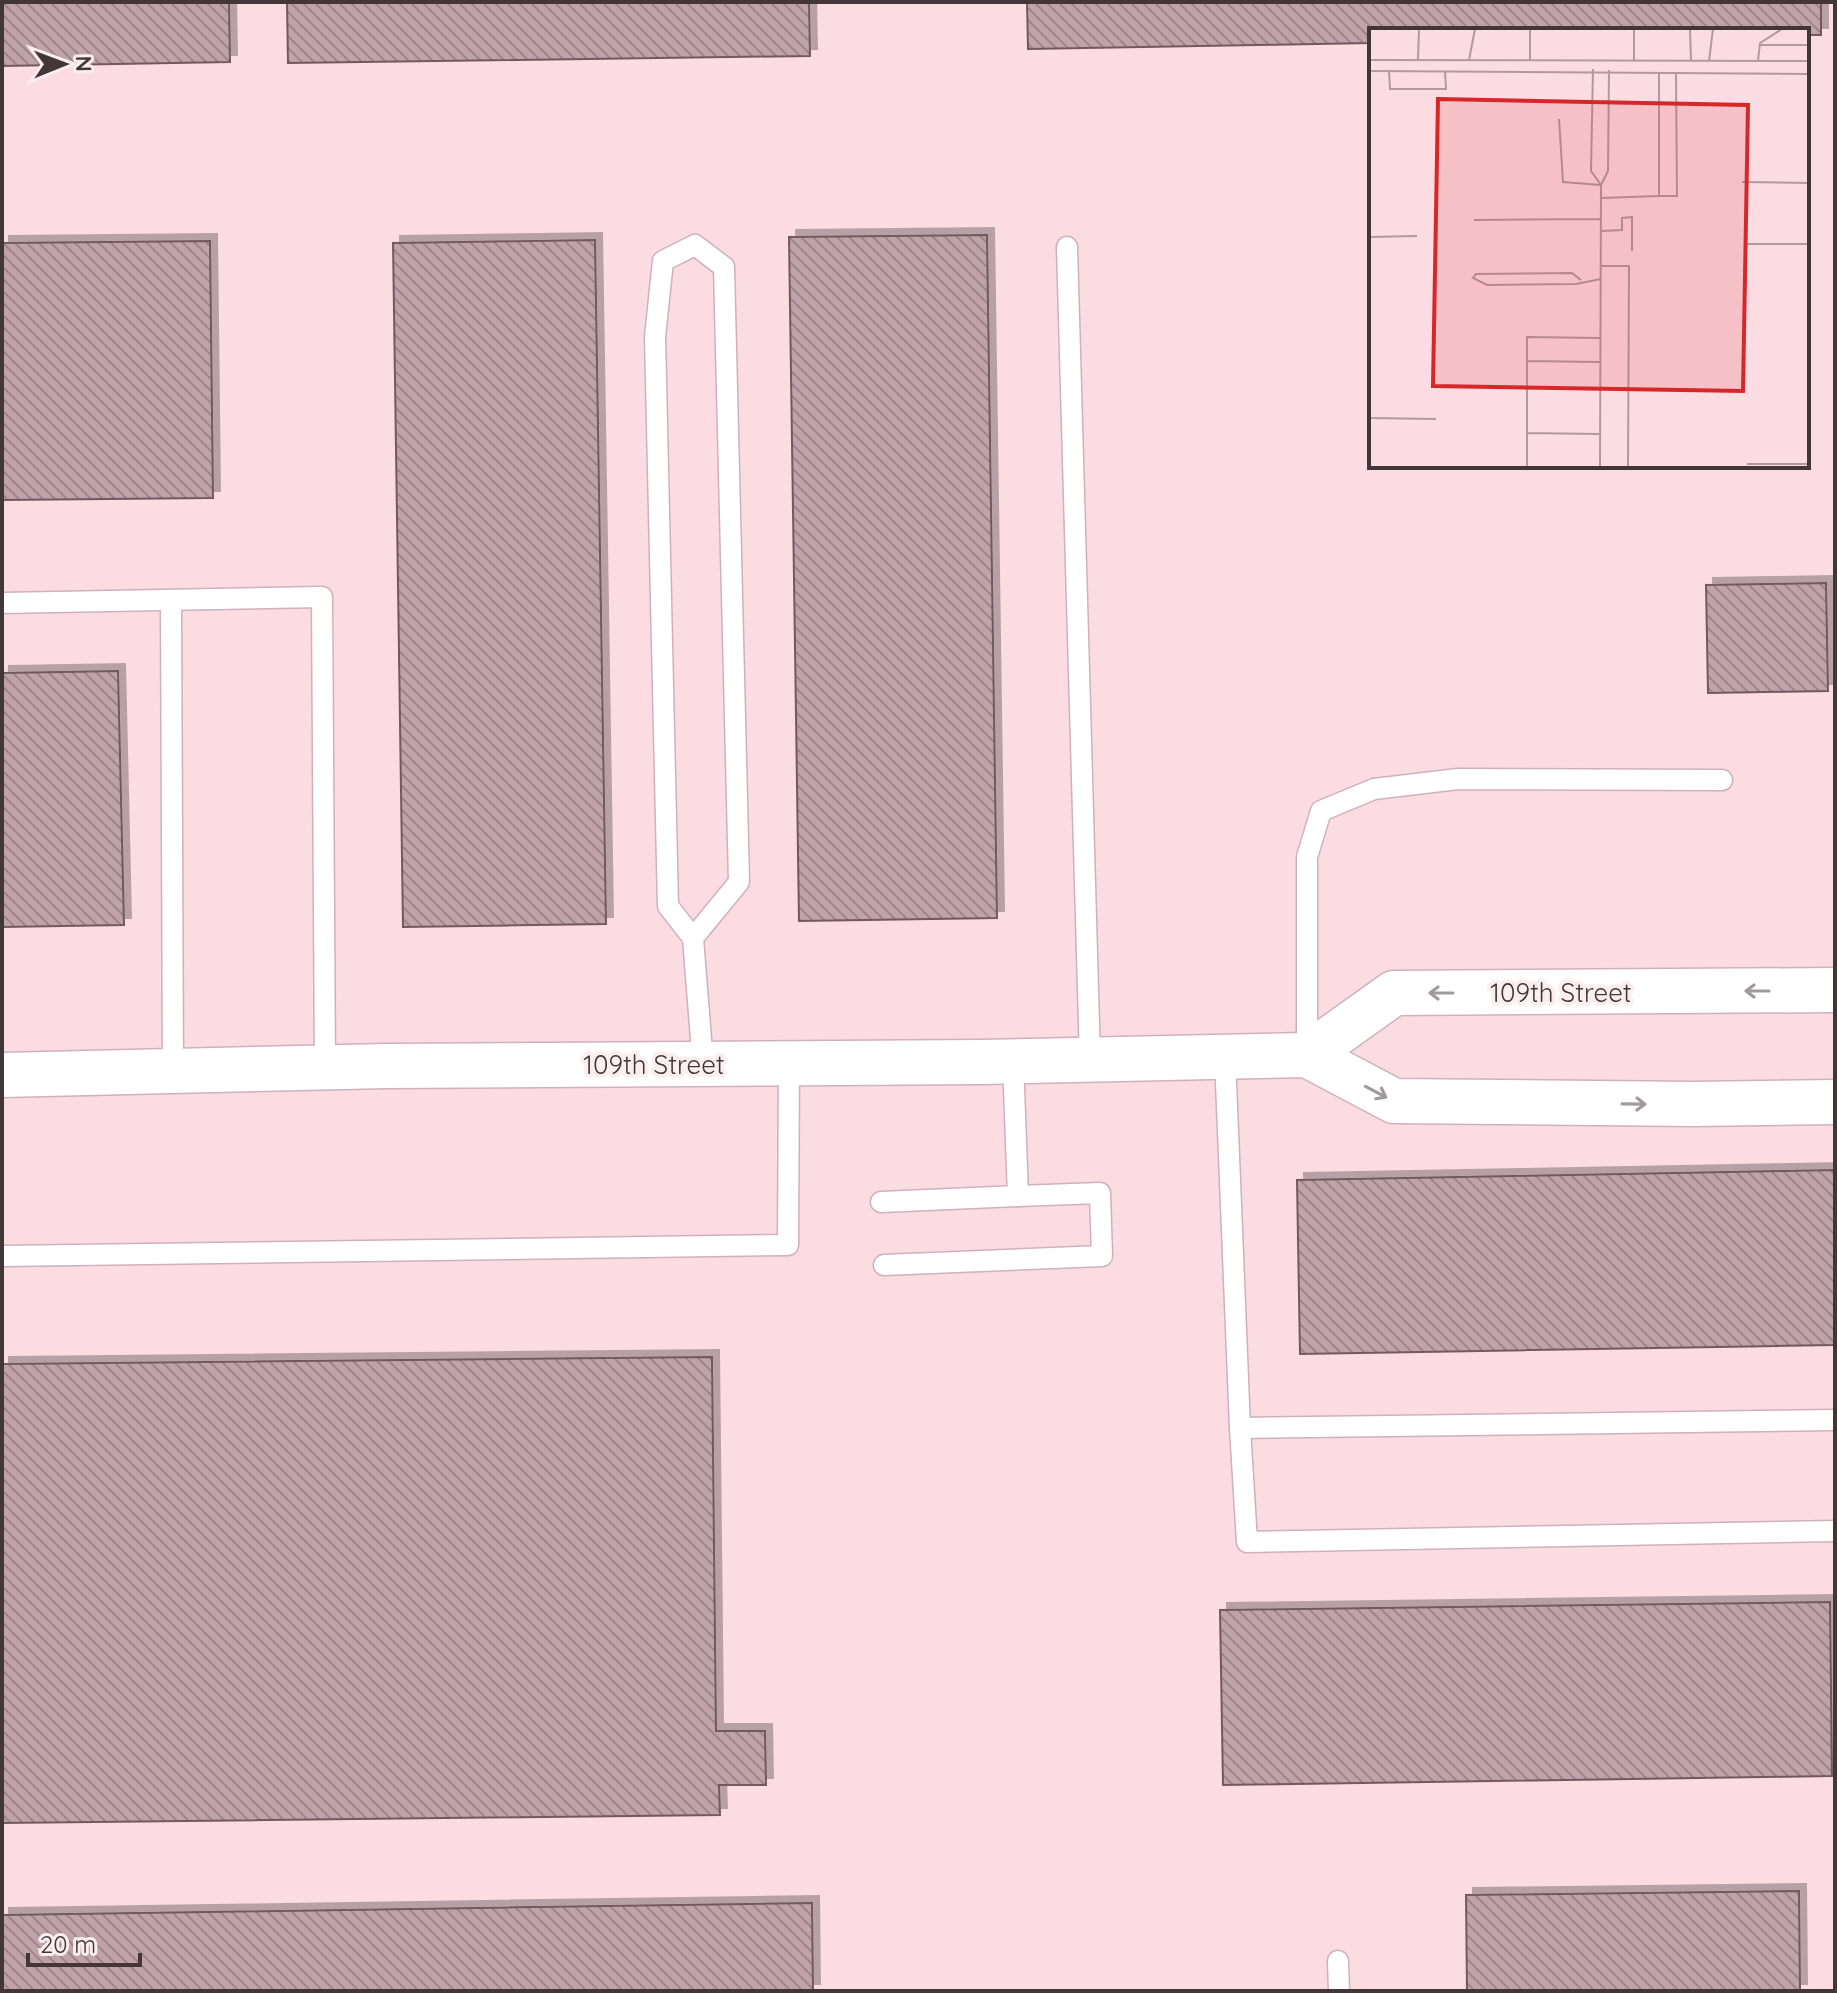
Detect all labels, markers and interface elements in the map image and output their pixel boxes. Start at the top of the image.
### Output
north arrow [24,24,104,104]
inset map [1369,28,1809,468]
text: N [70,55,98,72]
street label: 109th Street [1490,976,1632,1009]
one-way arrow [1744,983,1771,999]
one-way arrow [1428,985,1455,1001]
street label: 109th Street [583,1048,725,1081]
one-way arrow [1364,1084,1387,1100]
one-way arrow [1620,1096,1647,1111]
scale bar [28,1917,140,1967]
text: 20 m [40,1929,96,1959]

